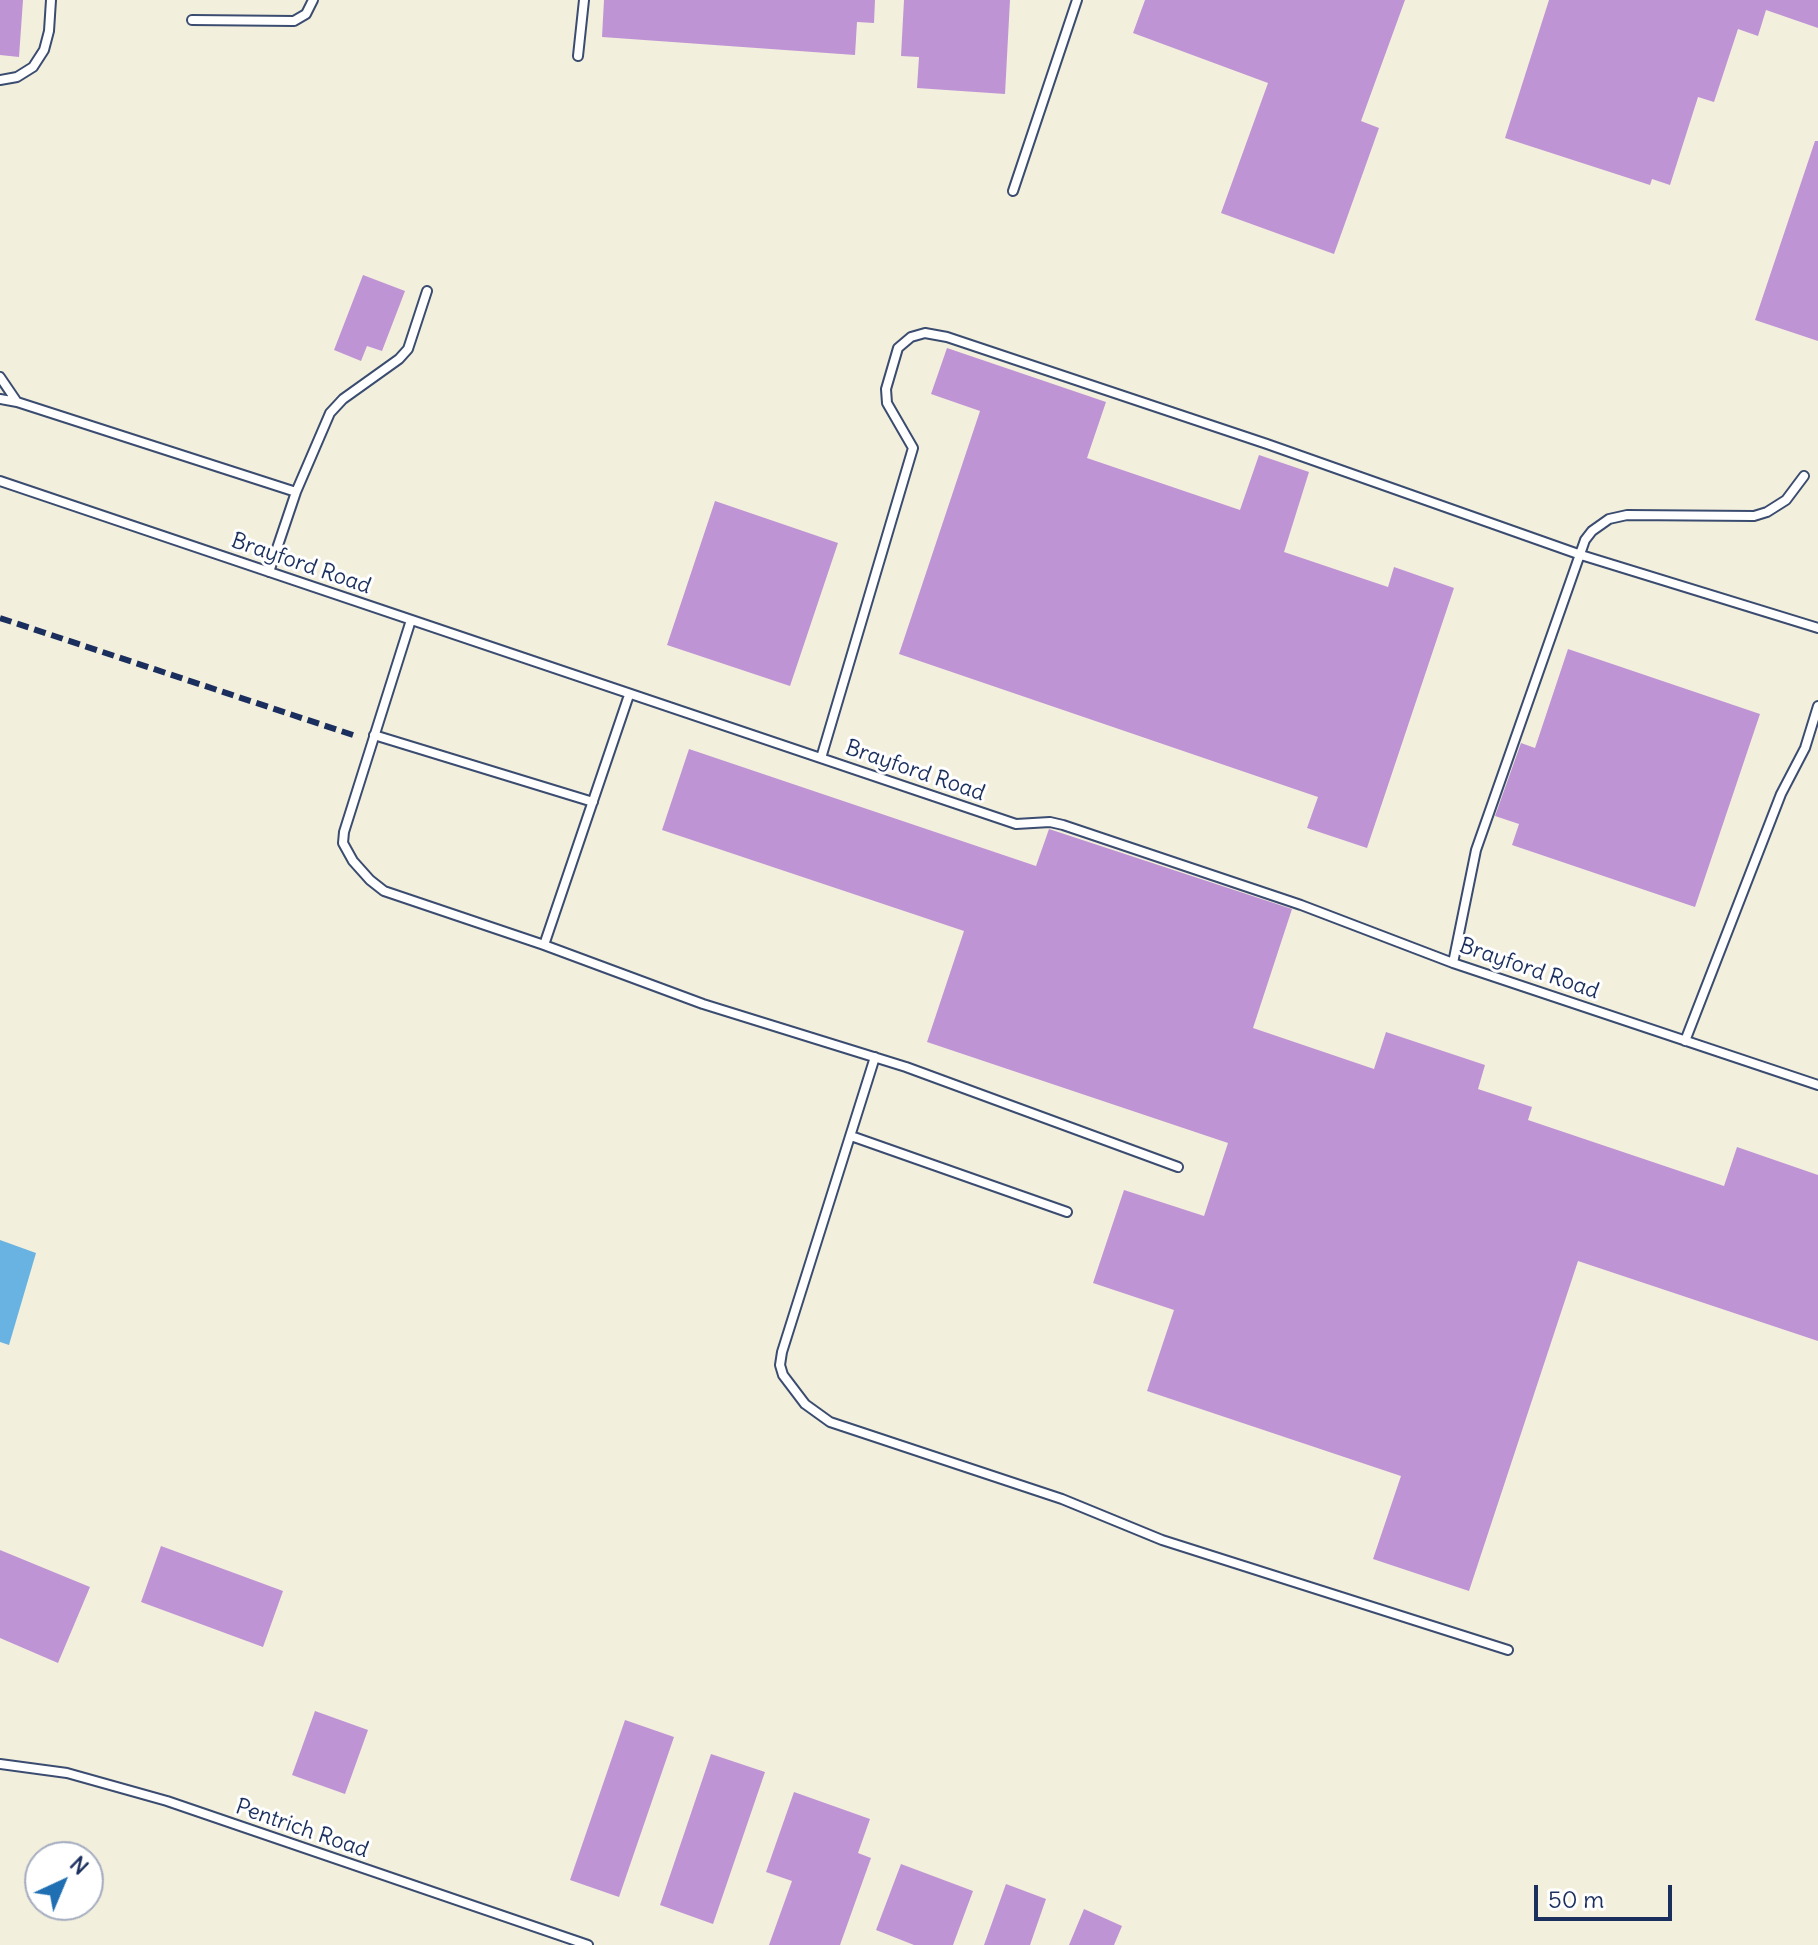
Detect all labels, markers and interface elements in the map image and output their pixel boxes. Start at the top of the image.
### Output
street label: Brayford Road [228,528,374,600]
street label: Brayford Road [842,735,988,807]
street label: Brayford Road [1456,933,1602,1005]
street label: Pentrich Road [232,1794,372,1864]
north arrow [24,1841,104,1921]
text: N [64,1850,94,1881]
scale bar [1538,1869,1676,1919]
text: 50 m [1548,1884,1604,1914]

